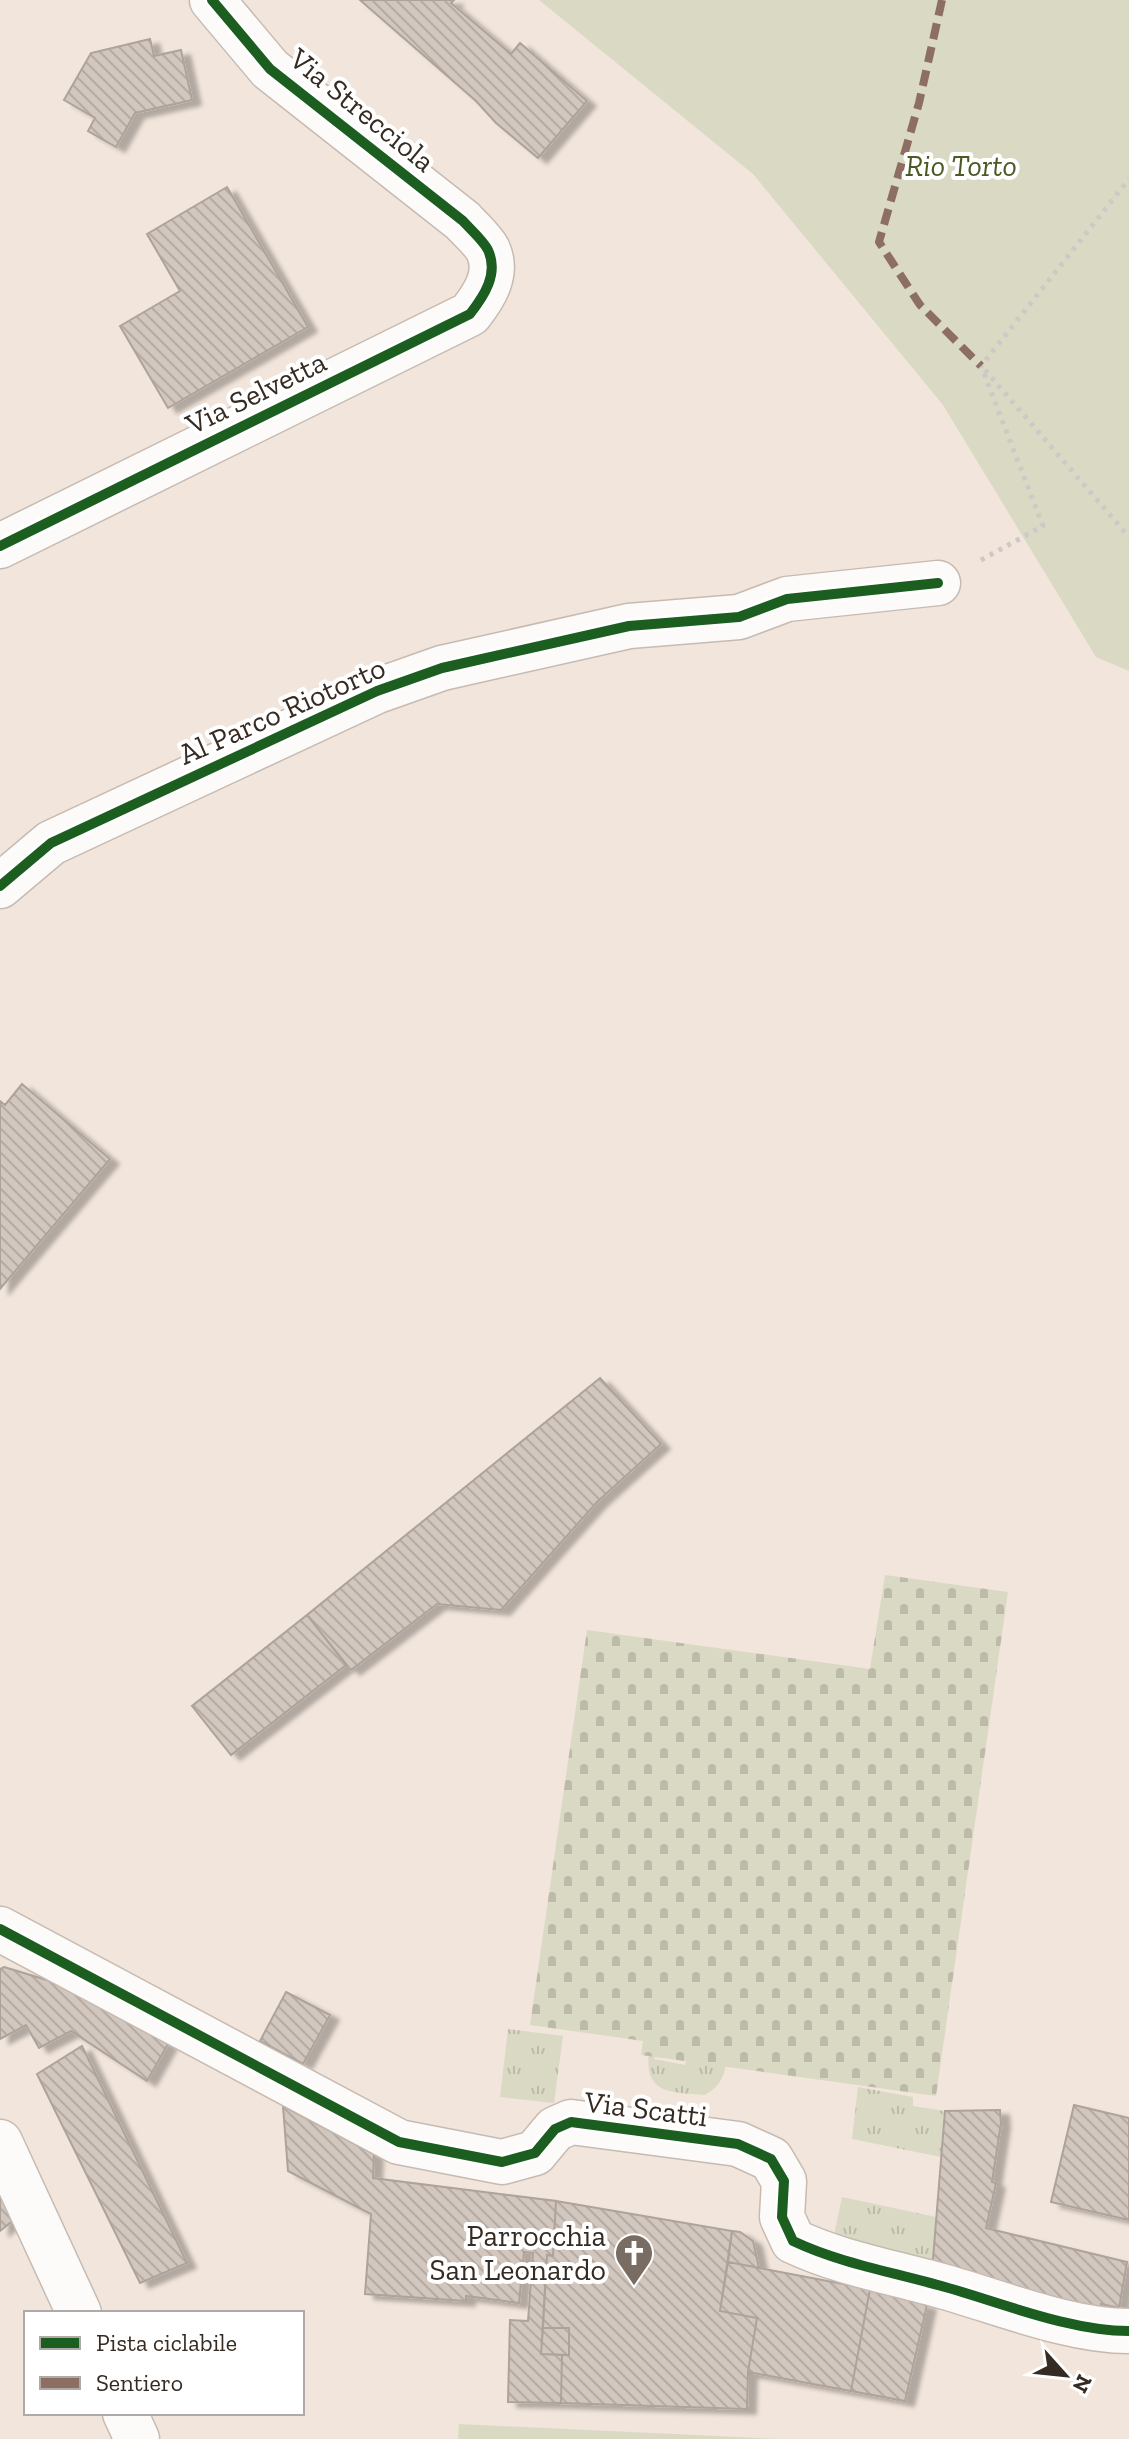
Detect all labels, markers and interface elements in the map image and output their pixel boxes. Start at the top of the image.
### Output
street label: Via Strecciola [281,40,442,179]
park label: Rio Torto [905,148,1017,184]
street label: Via Selvetta [179,344,332,443]
street label: Al Parco Riotorto [173,649,391,773]
street label: Via Scatti [582,2083,710,2134]
place label: Parrocchia San Leonardo [430,2218,606,2288]
church icon: Parrocchia San Leonardo [613,2232,655,2287]
legend [24,2311,304,2415]
text: Pista ciclabile [96,2328,237,2357]
north arrow [1025,2335,1105,2415]
text: Sentiero [96,2368,183,2397]
text: N [1066,2370,1098,2398]

